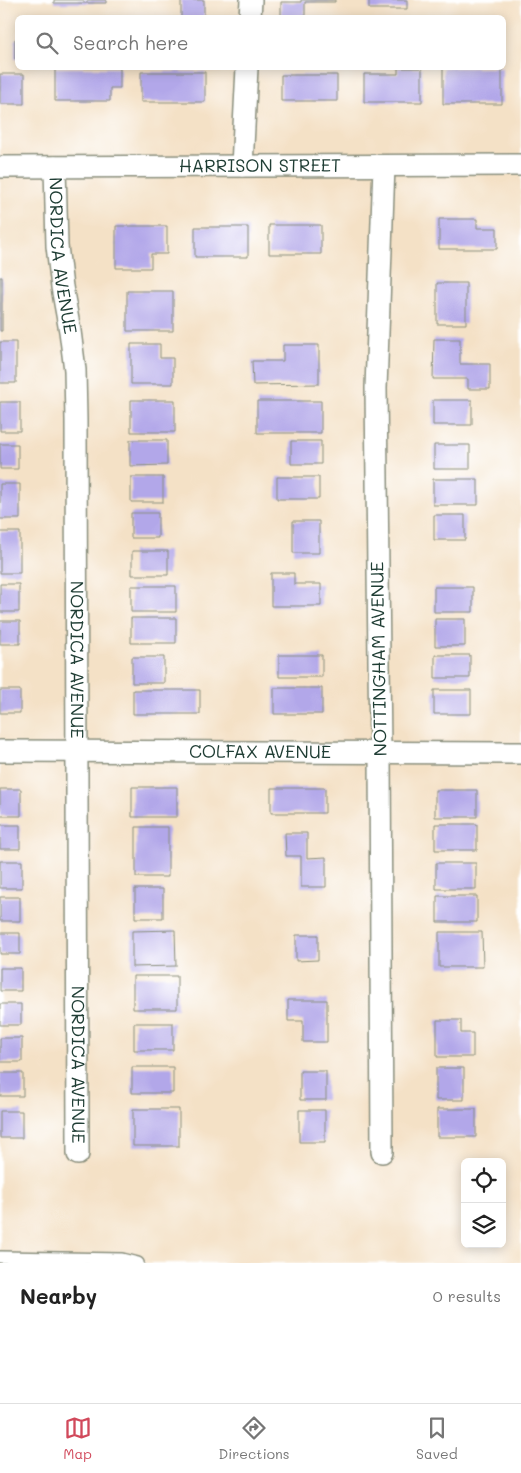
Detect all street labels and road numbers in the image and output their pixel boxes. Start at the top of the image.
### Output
street label: HARRISON STREET [179,153,341,177]
street label: NORDICA AVENUE [44,177,83,336]
street label: NOTTINGHAM AVENUE [364,561,392,757]
street label: NORDICA AVENUE [65,581,90,739]
street label: COLFAX AVENUE [189,739,331,763]
street label: NORDICA AVENUE [67,986,91,1144]

